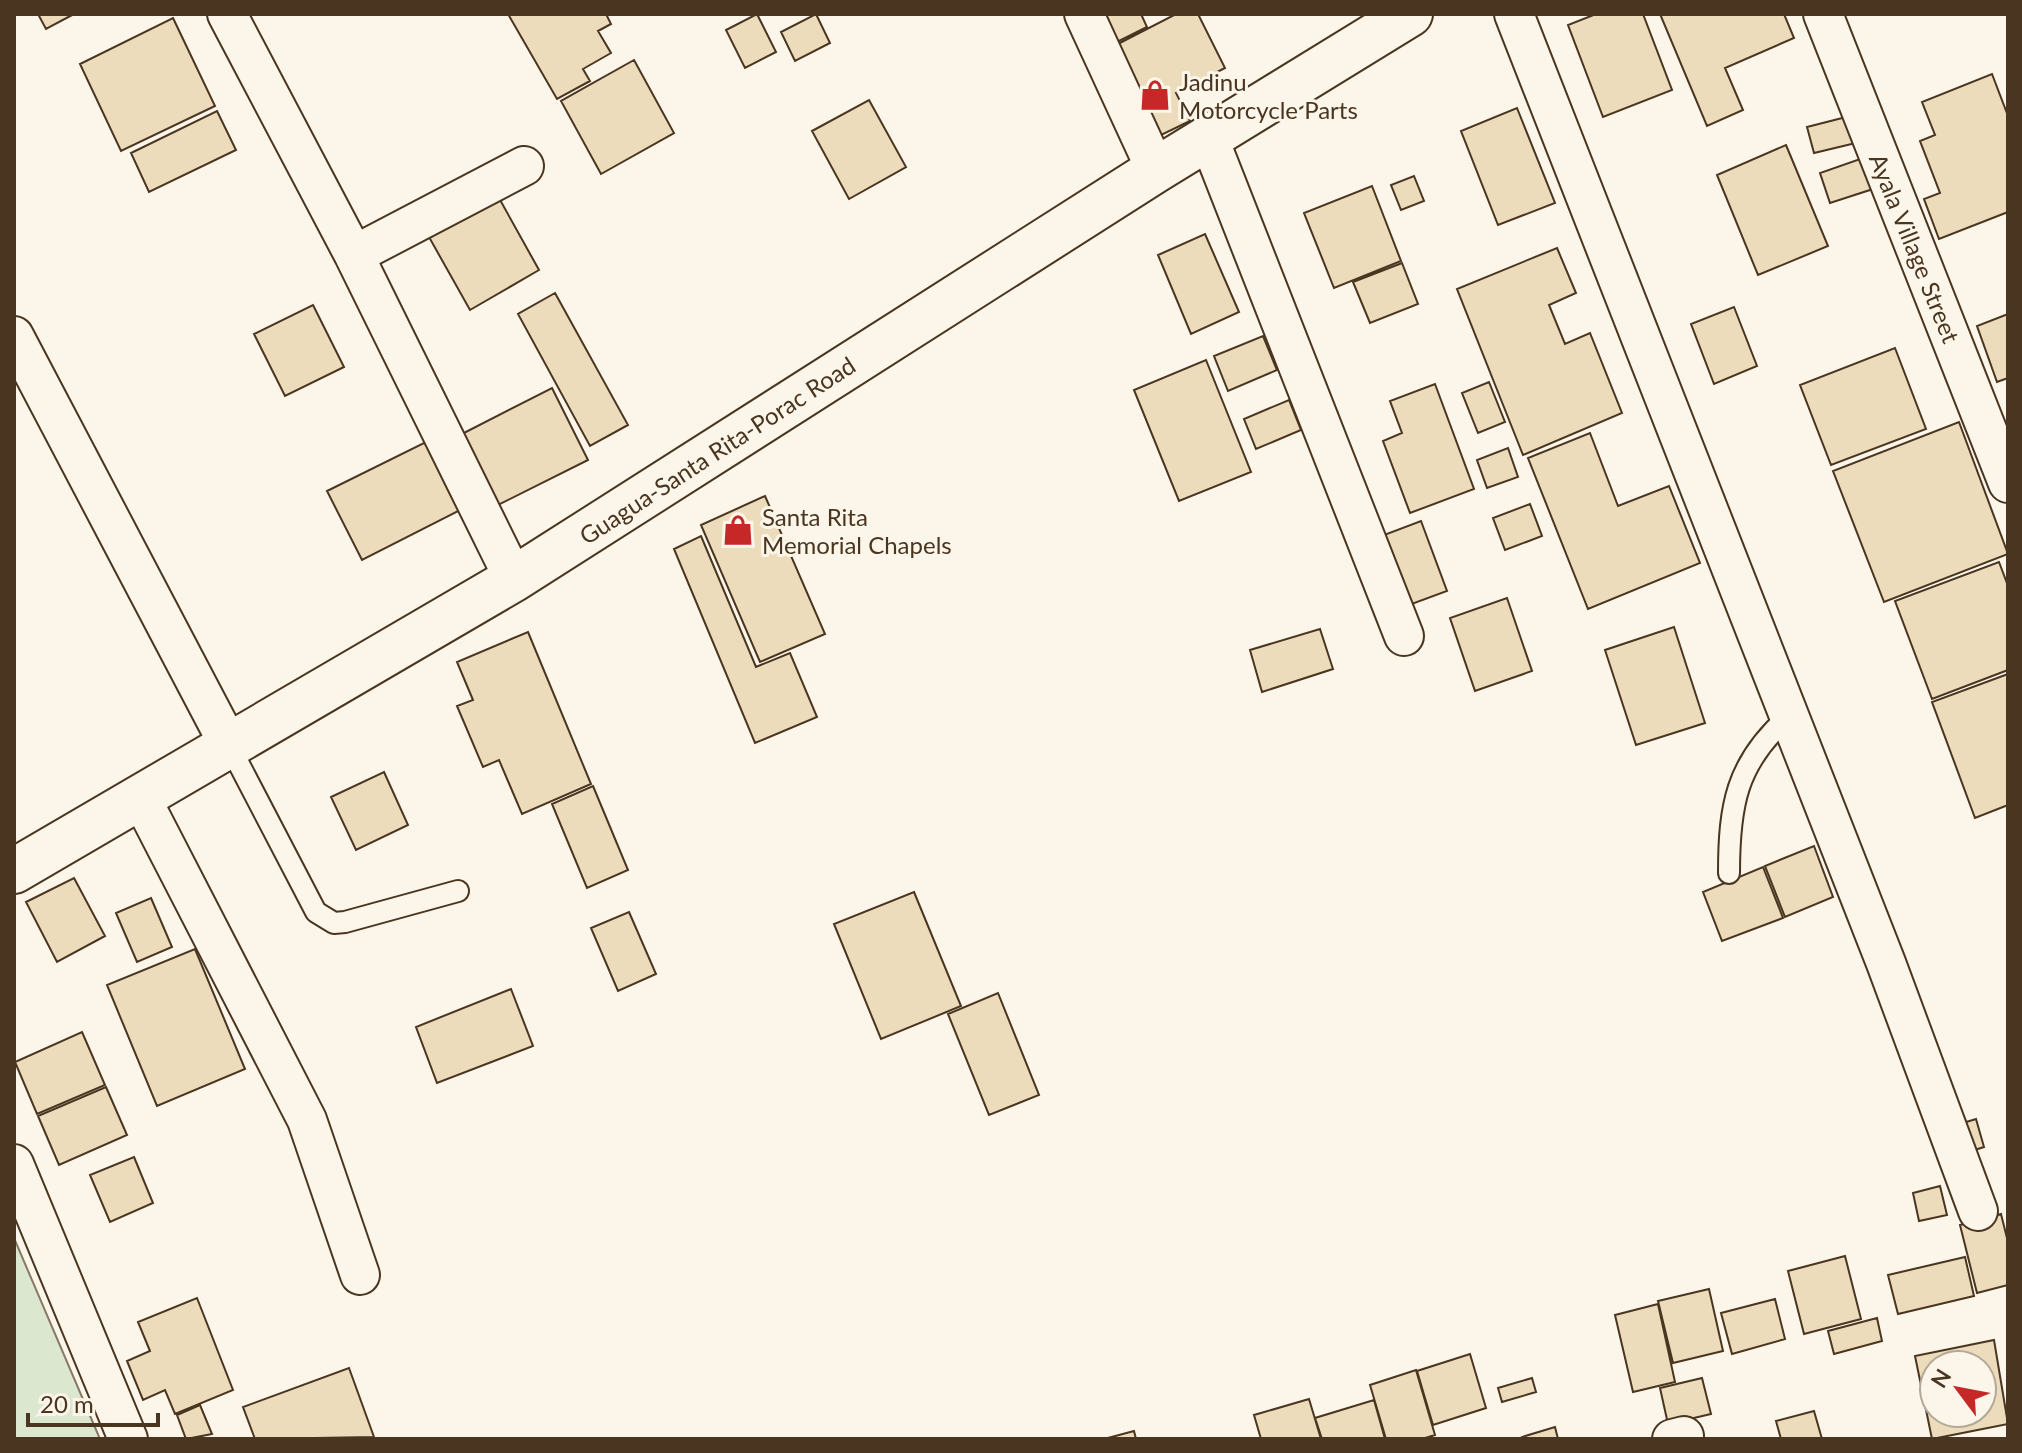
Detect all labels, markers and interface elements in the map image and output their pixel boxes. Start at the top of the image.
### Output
place label: Jadinu Motorcycle Parts [1179,67,1358,124]
shop icon: Jadinu Motorcycle Parts [1138,78,1172,112]
street label: Ayala Village Street [1864,149,1966,347]
street label: Guagua-Santa Rita-Porac Road [574,350,860,550]
place label: Santa Rita Memorial Chapels [762,502,952,559]
shop icon: Santa Rita Memorial Chapels [721,513,755,547]
north arrow [1918,1349,1998,1429]
text: N [1925,1364,1957,1392]
scale bar [28,1377,158,1427]
text: 20 m [40,1389,94,1418]

